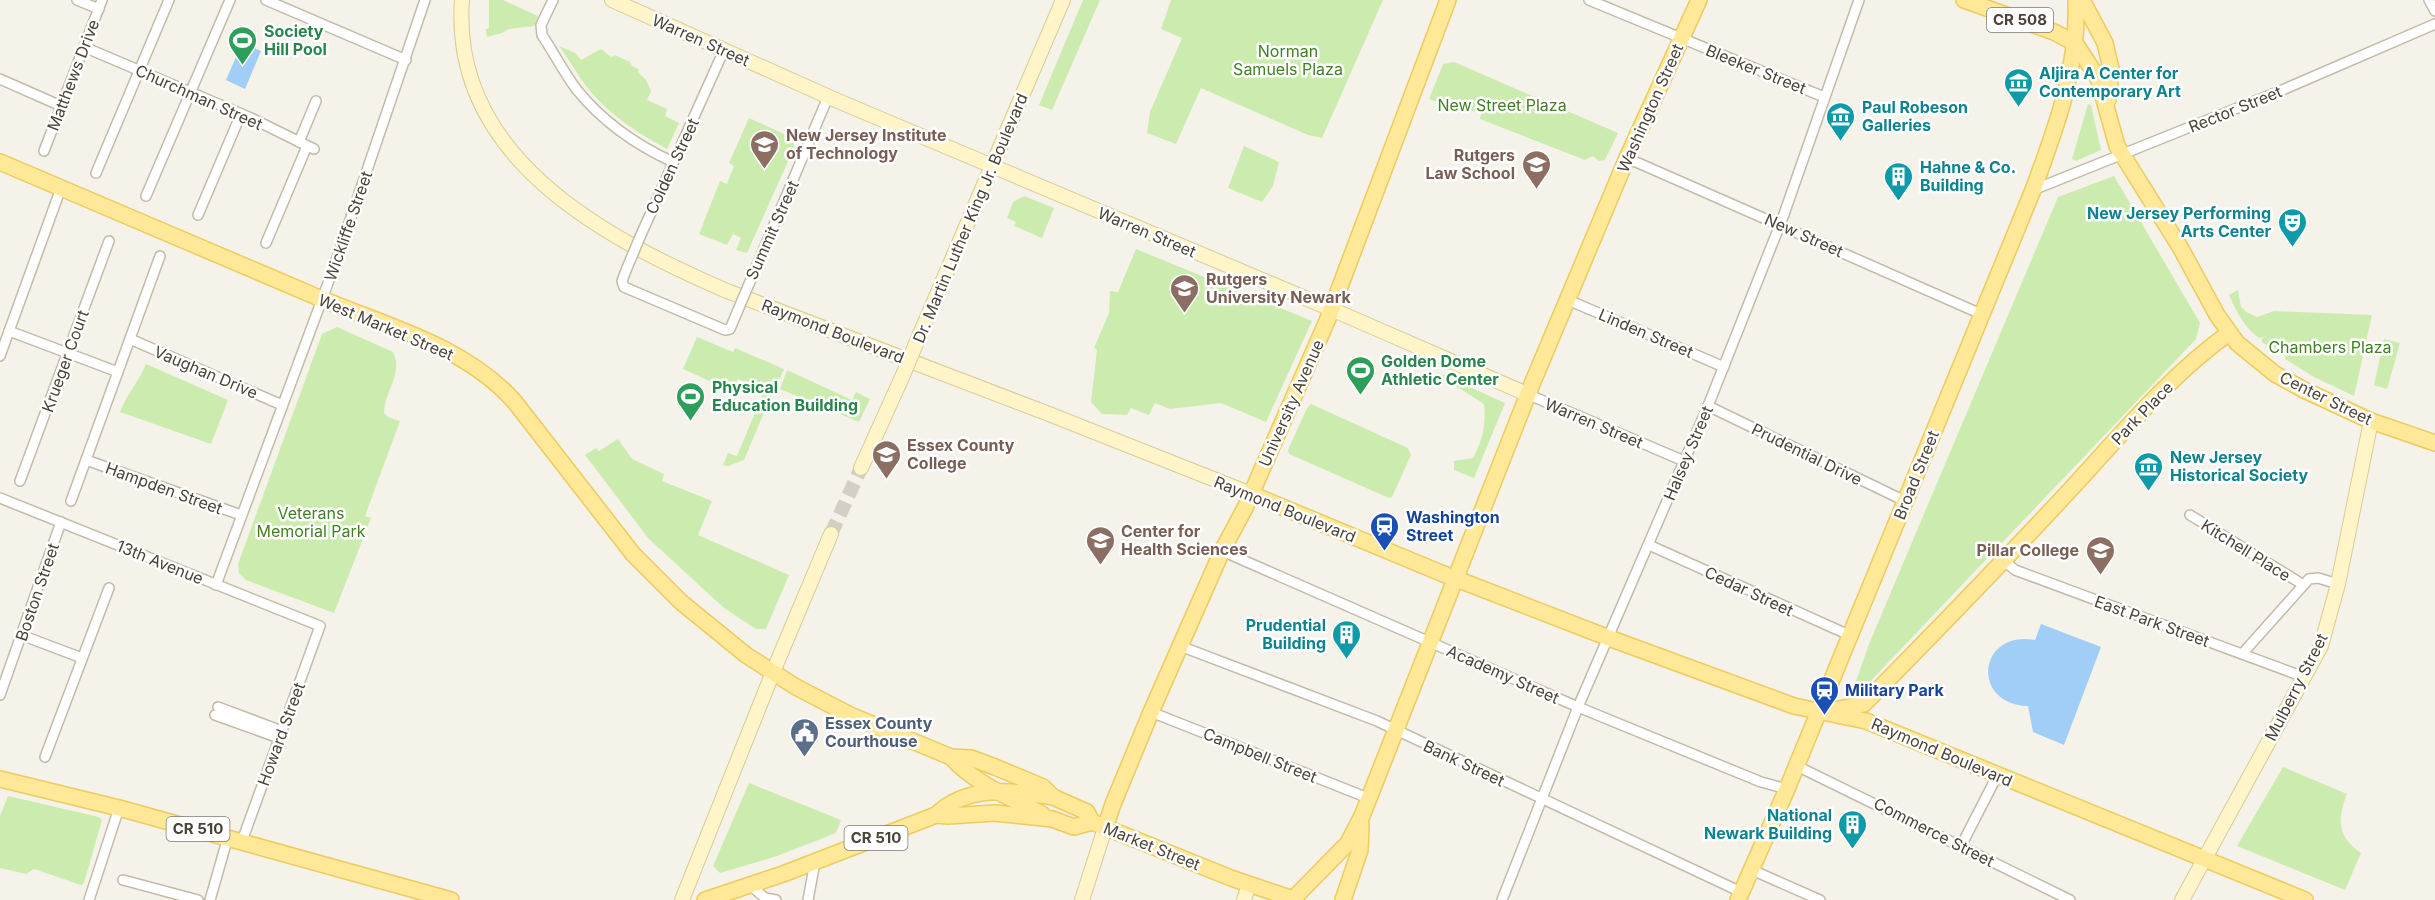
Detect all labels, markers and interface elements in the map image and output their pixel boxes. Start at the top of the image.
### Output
road number: CR 508 [1987,8,2053,32]
street label: Warren Street [649,10,753,70]
street label: Matthews Drive [43,16,103,134]
place label: Society Hill Pool [264,21,327,59]
sports icon: Society Hill Pool [227,24,259,66]
street label: Bleeker Street [1703,40,1809,98]
park label: Norman Samuels Plaza [1233,41,1343,79]
street label: Washington Street [1613,41,1687,175]
street label: Churchman Street [132,60,266,134]
place label: Aljira A Center for Contemporary Art [2039,63,2181,101]
museum icon: Aljira A Center for Contemporary Art [2002,66,2034,108]
street label: Rector Street [2185,81,2285,137]
street label: Dr. Martin Luther King Jr. Boulevard [908,90,1032,346]
park label: New Street Plaza [1437,95,1567,115]
place label: Paul Robeson Galleries [1862,97,1968,135]
museum icon: Paul Robeson Galleries [1825,100,1857,142]
street label: Colden Street [641,115,703,217]
place label: New Jersey Institute of Technology [786,125,947,163]
school or university icon: New Jersey Institute of Technology [749,128,781,170]
place label: Rutgers Law School [1425,145,1515,183]
school or university icon: Rutgers Law School [1520,148,1552,190]
place label: Hahne & Co. Building [1920,157,2016,195]
building icon: Hahne & Co. Building [1883,160,1915,202]
street label: Wickliffe Street [320,168,376,284]
street label: Summit Street [741,177,803,283]
street label: Warren Street [1095,202,1199,262]
place label: New Jersey Performing Arts Center [2087,203,2271,241]
theatre icon: New Jersey Performing Arts Center [2276,206,2308,248]
street label: New Street [1762,209,1846,261]
place label: Rutgers University Newark [1206,269,1351,307]
school or university icon: Rutgers University Newark [1169,272,1201,314]
street label: West Market Street [315,290,457,364]
street label: Raymond Boulevard [759,295,907,367]
street label: Linden Street [1596,304,1696,362]
street label: Krueger Court [37,307,93,415]
street label: University Avenue [1254,336,1328,470]
park label: Chambers Plaza [2268,337,2392,357]
street label: Vaughan Drive [151,341,261,403]
place label: Golden Dome Athletic Center [1381,351,1499,389]
sports icon: Golden Dome Athletic Center [1344,354,1376,396]
street label: Center Street [2276,367,2376,429]
place label: Physical Education Building [712,377,858,415]
street label: Park Place [2107,377,2177,449]
sports icon: Physical Education Building [675,380,707,422]
street label: Warren Street [1542,393,1646,453]
street label: Halsey Street [1659,403,1717,503]
street label: Prudential Drive [1748,419,1866,489]
street label: Broad Street [1889,427,1943,523]
place label: Essex County College [907,435,1015,473]
school or university icon: Essex County College [870,438,902,480]
place label: New Jersey Historical Society [2170,447,2309,485]
museum icon: New Jersey Historical Society [2133,450,2165,492]
street label: Hampden Street [103,458,225,518]
street label: Raymond Boulevard [1211,471,1359,547]
park label: Veterans Memorial Park [256,503,366,541]
place label: Washington Street [1406,507,1500,545]
station icon: Washington Street [1369,510,1401,552]
street label: Kitchell Place [2198,515,2294,585]
place label: Center for Health Sciences [1121,521,1248,559]
school or university icon: Center for Health Sciences [1084,524,1116,566]
school or university icon: Pillar College [2084,534,2116,576]
street label: 13th Avenue [114,536,206,588]
street label: Boston Street [11,540,63,644]
place label: Pillar College [1977,540,2079,560]
street label: Cedar Street [1702,562,1796,620]
street label: East Park Street [2092,591,2212,651]
place label: Prudential Building [1246,615,1326,653]
building icon: Prudential Building [1331,618,1363,660]
street label: Mulberry Street [2260,630,2332,744]
street label: Academy Street [1444,640,1562,708]
station icon: Military Park [1808,674,1840,716]
street label: Howard Street [253,680,309,788]
place label: Military Park [1845,680,1945,700]
place label: Essex County Courthouse [825,713,933,751]
street label: Raymond Boulevard [1869,713,2015,791]
public building icon: Essex County Courthouse [788,716,820,758]
street label: Campbell Street [1200,723,1320,787]
street label: Bank Street [1420,735,1508,791]
street label: Commerce Street [1870,793,1998,871]
place label: National Newark Building [1704,805,1832,843]
building icon: National Newark Building [1837,808,1869,850]
road number: CR 510 [166,817,230,841]
street label: Market Street [1101,818,1203,874]
road number: CR 510 [844,826,908,850]

